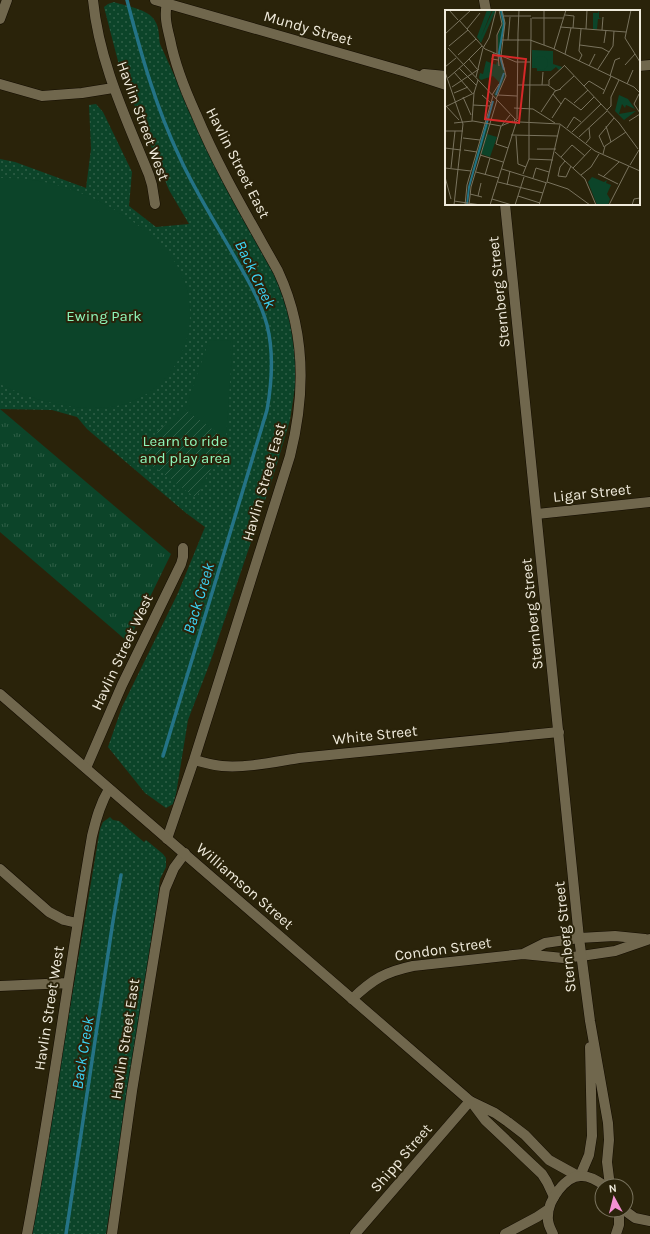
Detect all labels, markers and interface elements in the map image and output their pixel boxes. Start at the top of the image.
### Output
street label: Mundy Street [262,7,355,49]
inset map [445,10,640,205]
street label: Havlin Street West [113,59,173,184]
street label: Havlin Street East [202,105,274,222]
street label: Sternberg Street [484,235,514,349]
water label: Back Creek [231,237,281,312]
park label: Ewing Park [66,307,142,325]
street label: Havlin Street East [239,421,290,543]
park label: Learn to ride and play area [139,432,231,467]
street label: Ligar Street [552,480,632,506]
street label: Sternberg Street [517,557,547,671]
water label: Back Creek [179,560,219,636]
street label: Havlin Street West [87,591,157,713]
street label: White Street [332,722,419,748]
street label: Williamson Street [193,839,298,933]
street label: Sternberg Street [550,880,580,994]
street label: Condon Street [394,933,493,965]
street label: Havlin Street West [30,944,68,1072]
street label: Havlin Street East [107,977,143,1101]
water label: Back Creek [67,1015,98,1091]
street label: Shipp Street [366,1120,436,1196]
north arrow [594,1178,634,1218]
text: N [608,1182,618,1196]

